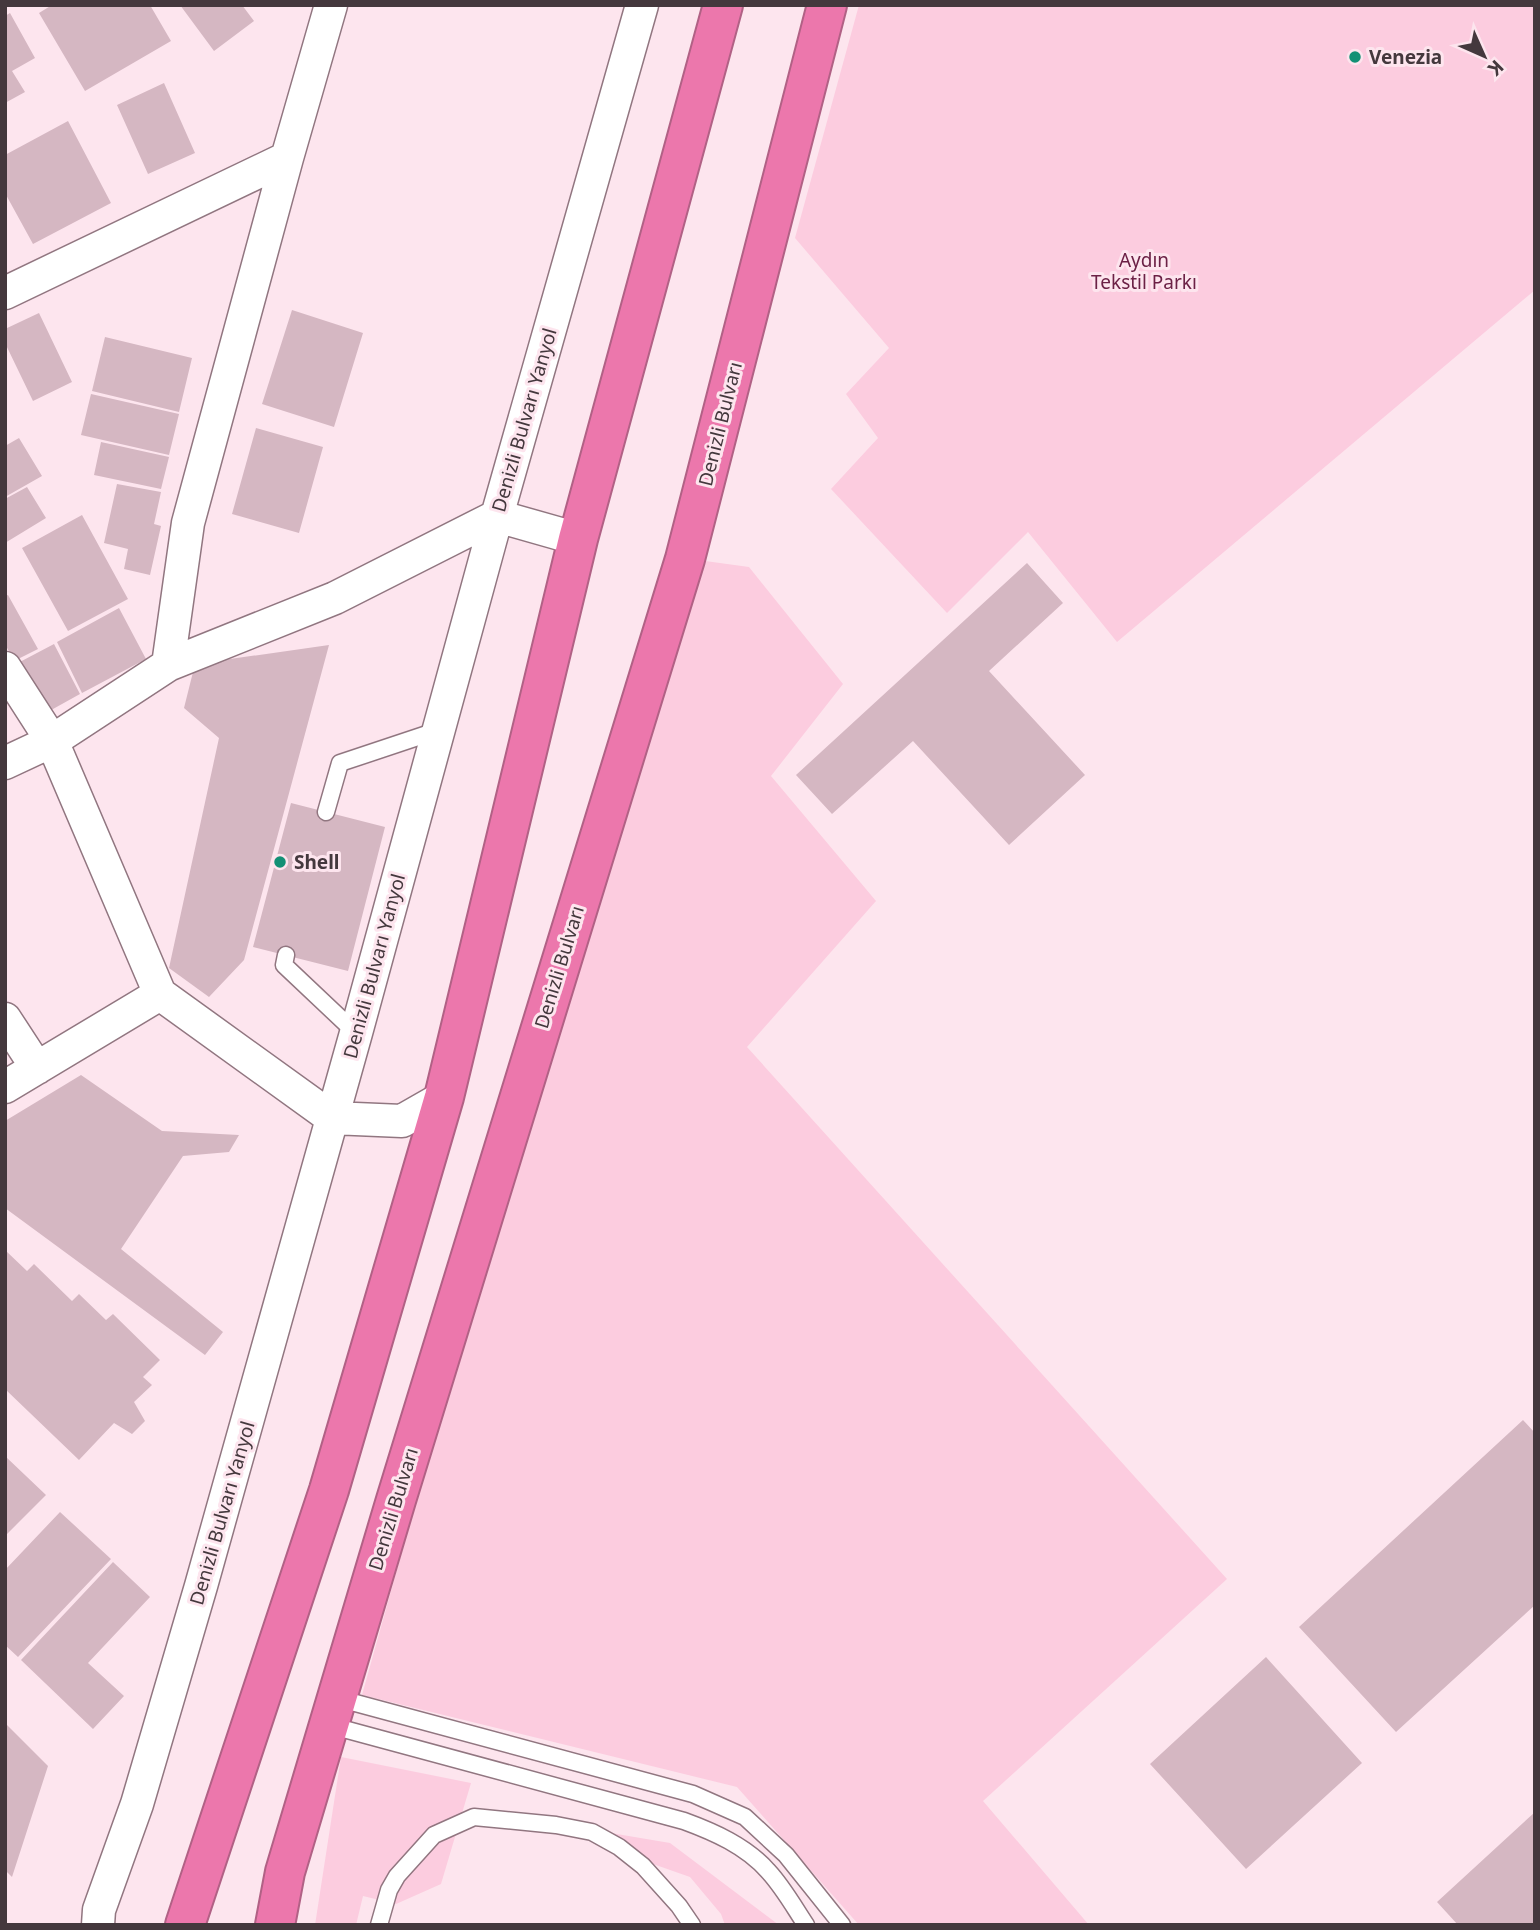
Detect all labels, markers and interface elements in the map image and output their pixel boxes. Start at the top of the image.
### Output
north arrow [1449,21,1519,91]
place label: Venezia [1369,44,1442,70]
marker: Venezia [1347,49,1363,65]
text: K [1482,54,1510,82]
park label: Aydın Tekstil Parkı [1091,247,1197,295]
street label: Denizli Bulvarı Yanyol [485,325,563,515]
street label: Denizli Bulvarı [692,359,748,489]
place label: Shell [294,849,340,875]
marker: Shell [272,854,288,870]
street label: Denizli Bulvarı Yanyol [337,871,411,1061]
street label: Denizli Bulvarı [528,902,590,1032]
street label: Denizli Bulvarı Yanyol [183,1418,261,1608]
street label: Denizli Bulvarı [362,1444,424,1574]

